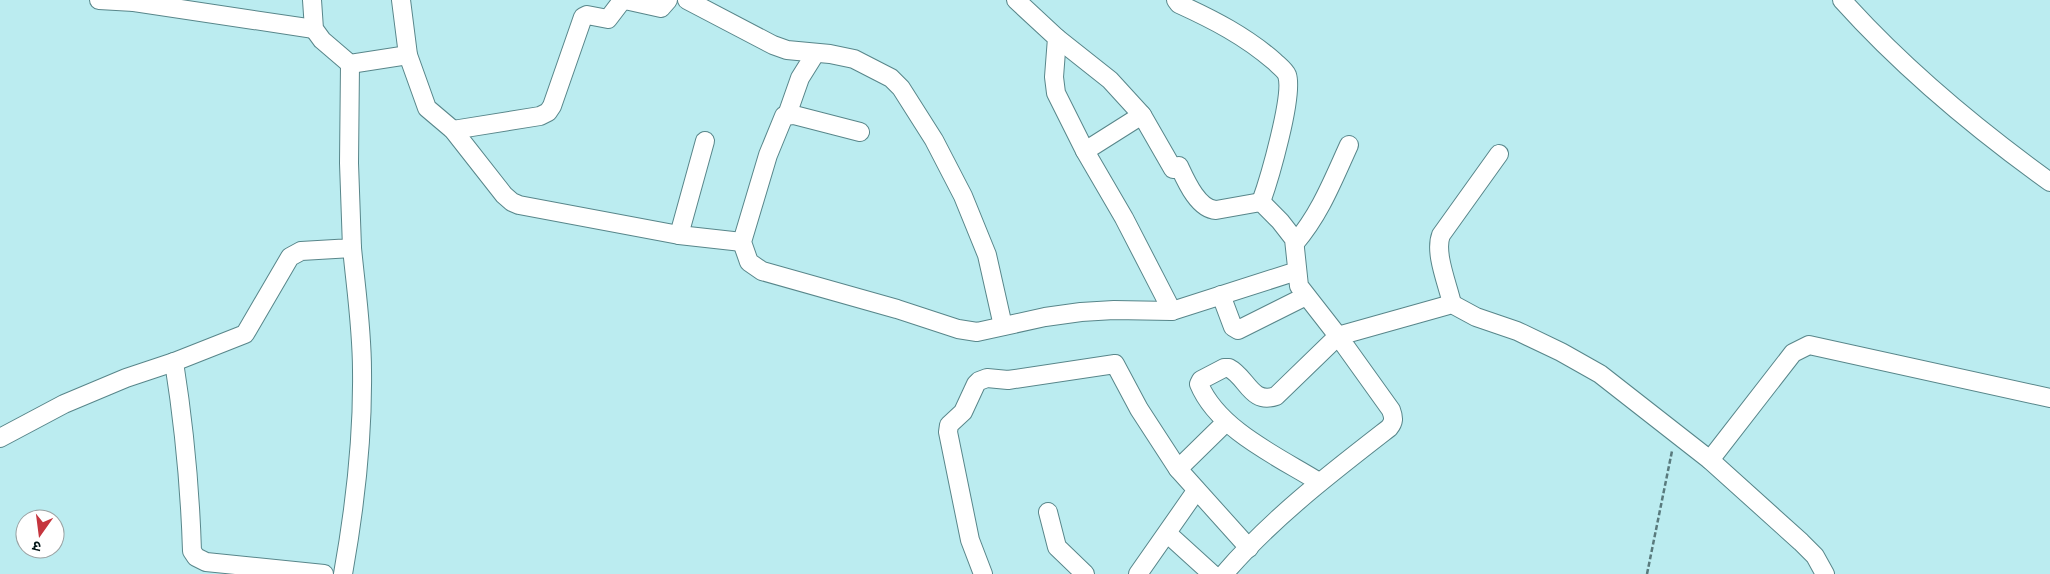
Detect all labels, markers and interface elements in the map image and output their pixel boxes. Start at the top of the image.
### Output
north arrow [15,509,65,559]
text: उ [30,538,43,555]

